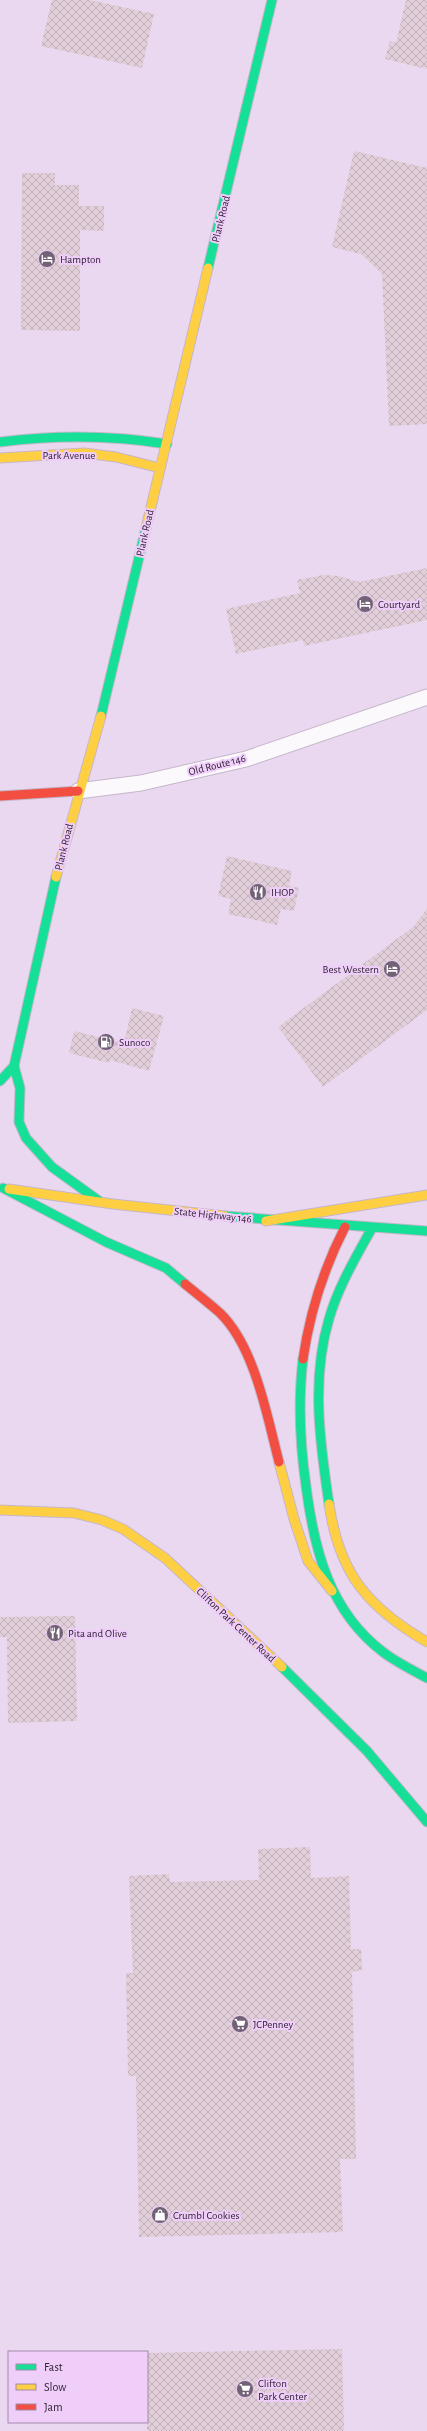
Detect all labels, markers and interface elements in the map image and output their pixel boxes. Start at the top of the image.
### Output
street label: Plank Road [210,194,232,244]
hotel icon: Hampton [37,249,57,269]
place label: Hampton [60,254,101,265]
street label: Park Avenue [43,450,95,461]
street label: Plank Road [134,508,156,558]
hotel icon: Courtyard [355,594,375,614]
place label: Courtyard [378,599,420,610]
street label: Old Route 146 [187,753,247,777]
street label: Plank Road [53,822,75,872]
restaurant icon: IHOP [248,882,268,902]
place label: IHOP [271,887,294,898]
hotel icon: Best Western [382,959,402,979]
place label: Best Western [323,964,379,975]
fuel station icon: Sunoco [96,1032,116,1052]
place label: Sunoco [119,1037,150,1048]
street label: State Highway 146 [174,1205,252,1225]
street label: Clifton Park Center Road [194,1586,278,1664]
restaurant icon: Pita and Olive [45,1623,65,1643]
place label: Pita and Olive [68,1628,127,1639]
supermarket icon: JCPenney [230,2014,250,2034]
place label: JCPenney [253,2019,294,2030]
shop icon: Crumbl Cookies [150,2205,170,2225]
place label: Crumbl Cookies [173,2210,240,2221]
legend [8,2351,148,2423]
text: Fast [44,2361,63,2373]
place label: Clifton Park Center [258,2378,307,2402]
supermarket icon: Clifton Park Center [235,2379,255,2399]
text: Slow [44,2381,66,2393]
text: Jam [44,2401,63,2413]

